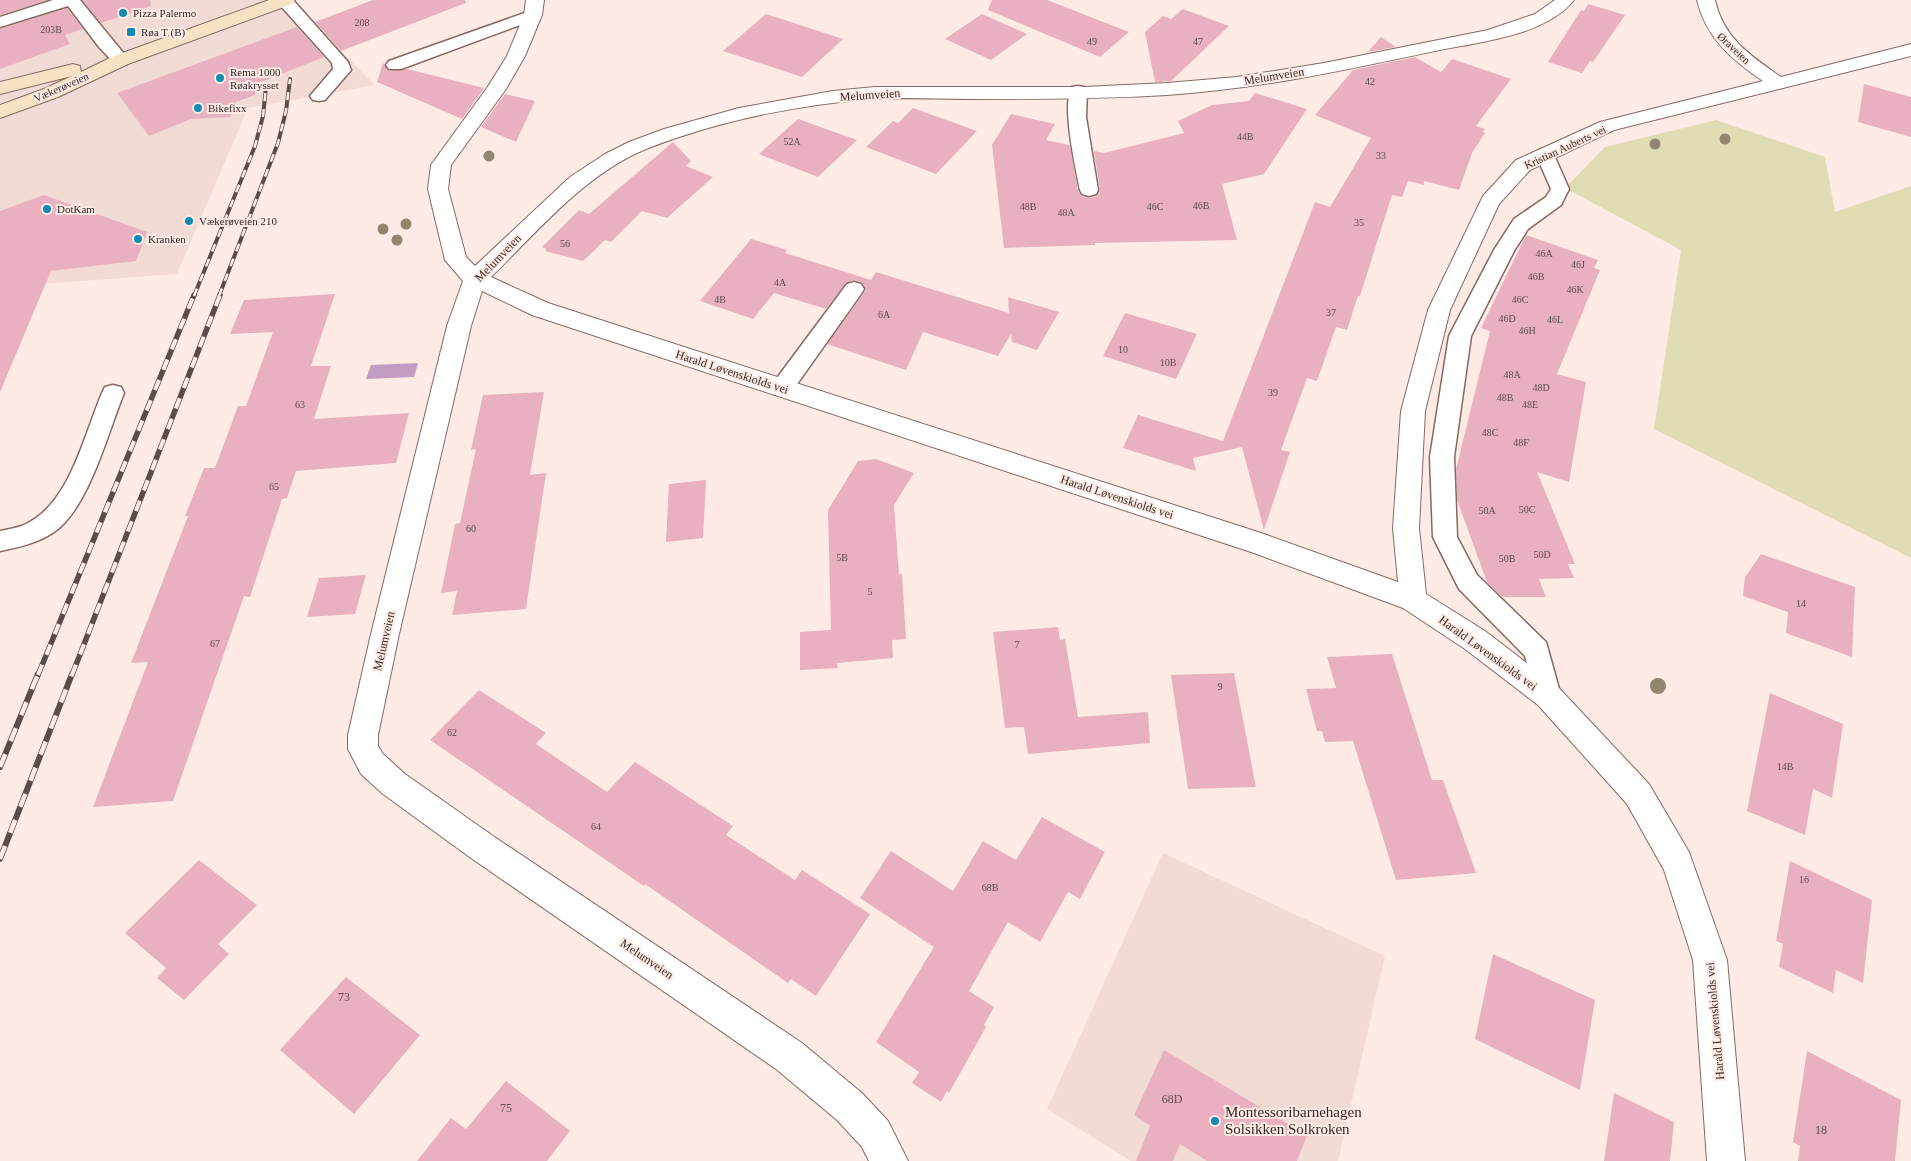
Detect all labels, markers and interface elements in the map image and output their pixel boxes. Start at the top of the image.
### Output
marker: Pizza Palermo [117,7,129,19]
place label: Pizza Palermo [133,7,197,19]
house number: 208 [355,17,370,28]
house number: 203B [40,24,62,35]
marker: Røa T (B) [125,26,137,38]
place label: Røa T (B) [141,26,186,39]
street label: Øraveien [1715,30,1753,66]
house number: 49 [1087,36,1097,47]
house number: 47 [1193,36,1203,47]
street label: Melumveien [1243,64,1305,88]
place label: Rema 1000 Røakrysset [230,66,281,91]
street label: Vækerøveien [32,69,91,104]
marker: Rema 1000 Røakrysset [214,72,226,84]
house number: 42 [1365,76,1375,87]
street label: Melumveien [839,86,901,104]
marker: Bikefixx [192,102,204,114]
place label: Bikefixx [208,102,247,114]
street label: Kristian Auberts vei [1522,123,1608,171]
house number: 44B [1237,131,1254,142]
house number: 52A [783,136,801,147]
house number: 33 [1376,150,1386,161]
house number: 46B [1193,200,1210,211]
house number: 48B [1020,201,1037,212]
house number: 46C [1147,201,1164,212]
marker: DotKam [41,203,53,215]
place label: DotKam [57,203,95,215]
house number: 48A [1057,207,1075,218]
marker: Vækerøveien 210 [183,215,195,227]
place label: Vækerøveien 210 [199,215,277,227]
house number: 35 [1354,217,1364,228]
street label: Melumveien [472,231,524,285]
marker: Kranken [132,233,144,245]
place label: Kranken [148,233,186,245]
house number: 56 [560,238,570,249]
house number: 46A [1535,248,1553,259]
house number: 46J [1571,259,1585,270]
house number: 46B [1528,271,1545,282]
house number: 4A [774,277,787,288]
house number: 46K [1566,284,1584,295]
house number: 4B [714,294,726,305]
house number: 46C [1512,294,1529,305]
house number: 37 [1326,307,1336,318]
house number: 6A [878,309,891,320]
house number: 46D [1498,313,1516,324]
house number: 46L [1547,314,1563,325]
house number: 46H [1518,325,1536,336]
house number: 10 [1118,344,1128,355]
street label: Harald Løvenskiolds vei [674,347,791,397]
house number: 10B [1160,357,1177,368]
house number: 48A [1503,369,1521,380]
house number: 48D [1532,382,1550,393]
house number: 39 [1268,387,1278,398]
house number: 48B [1497,392,1514,403]
house number: 63 [295,399,305,410]
house number: 48E [1522,399,1538,410]
house number: 48C [1482,427,1499,438]
house number: 48F [1513,437,1529,448]
street label: Harald Løvenskiolds vei [1059,472,1176,522]
house number: 65 [269,481,279,492]
house number: 50C [1519,504,1536,515]
house number: 50A [1478,505,1496,516]
house number: 60 [466,523,476,534]
house number: 50D [1533,549,1551,560]
house number: 5B [836,552,848,563]
house number: 50B [1499,553,1516,564]
house number: 5 [868,586,873,597]
house number: 14 [1796,598,1806,609]
street label: Melumveien [370,610,398,672]
street label: Harald Løvenskiolds vei [1436,613,1540,694]
house number: 67 [210,638,220,649]
house number: 7 [1015,639,1020,650]
house number: 9 [1218,681,1223,692]
house number: 62 [447,727,457,738]
house number: 14B [1777,761,1794,772]
house number: 64 [591,821,601,832]
house number: 16 [1799,874,1809,885]
house number: 68B [982,882,999,893]
street label: Melumveien [618,936,676,982]
street label: Harald Løvenskiolds vei [1703,961,1727,1080]
house number: 73 [338,990,350,1004]
house number: 68D [1162,1092,1183,1106]
house number: 75 [500,1101,512,1115]
place label: Montessoribarnehagen Solsikken Solkroken [1225,1104,1362,1137]
marker: Montessoribarnehagen Solsikken Solkroken [1209,1115,1221,1127]
house number: 18 [1815,1123,1827,1137]

